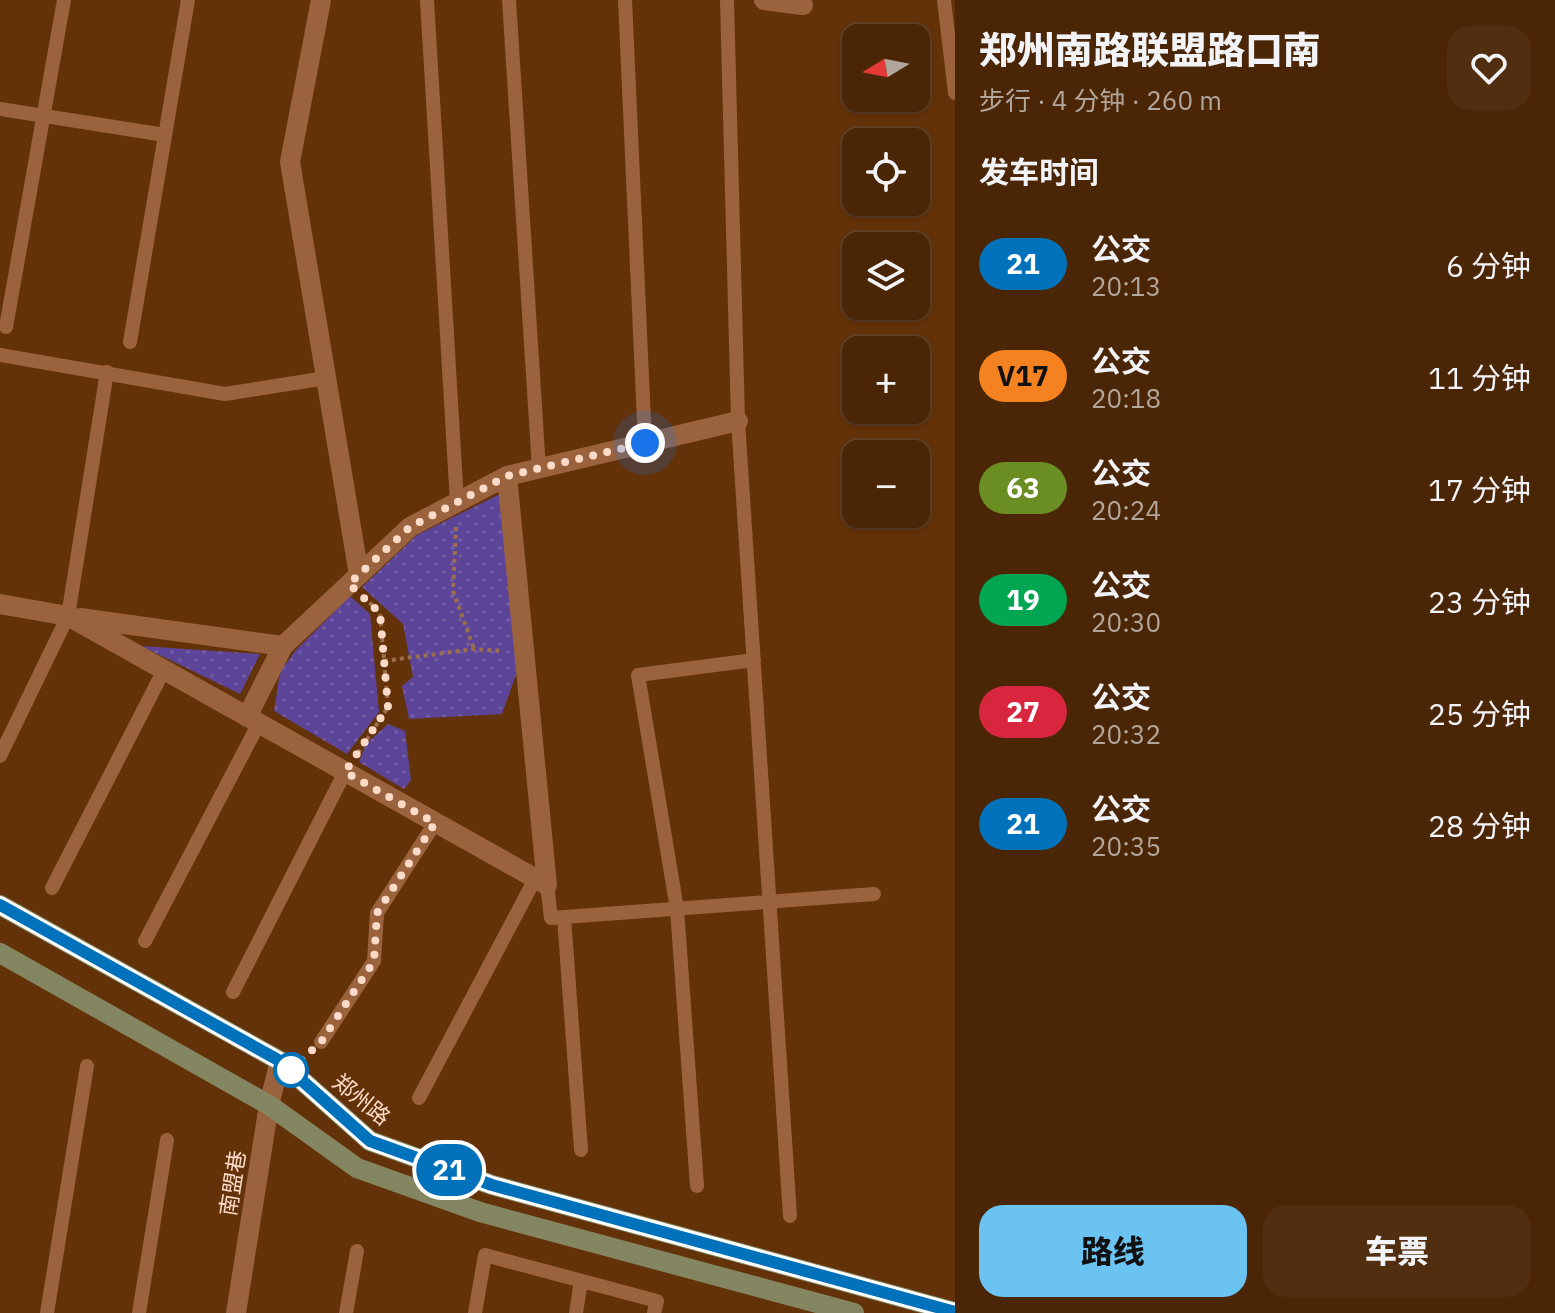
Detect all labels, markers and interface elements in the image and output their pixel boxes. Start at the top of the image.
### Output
north arrow [842,24,930,112]
map controls [842,24,930,528]
text: 郑州南路联盟路口南 [979,25,1321,74]
button: heart [1447,26,1531,110]
text: 步行 · 4 分钟 · 260 m [979,83,1222,117]
button: locate [842,128,930,216]
text: 发车时间 [979,152,1099,191]
text: 公交 [1091,229,1151,268]
button: layers [842,232,930,320]
text: 21 [1006,245,1040,282]
text: 6 分钟 [1446,246,1531,285]
text: 20:13 [1091,269,1161,303]
button: + [842,336,930,424]
text: 公交 [1091,341,1151,380]
text: V17 [997,357,1049,394]
text: 11 分钟 [1428,358,1531,397]
text: 20:18 [1091,381,1161,415]
your location [625,423,665,463]
button: − [842,440,930,528]
text: 公交 [1091,453,1151,492]
text: 63 [1006,469,1040,506]
text: 17 分钟 [1428,470,1531,509]
text: 20:24 [1091,493,1161,527]
text: 公交 [1091,565,1151,604]
text: 19 [1006,581,1040,618]
text: 23 分钟 [1428,582,1531,621]
text: 20:30 [1091,605,1161,639]
text: 公交 [1091,677,1151,716]
text: 27 [1006,693,1040,730]
text: 25 分钟 [1428,694,1531,733]
text: 20:32 [1091,717,1161,751]
text: 公交 [1091,789,1151,828]
text: 21 [1006,805,1040,842]
text: 28 分钟 [1428,806,1531,845]
text: 20:35 [1091,829,1161,863]
unlabelled marker [274,1053,308,1087]
street label: 郑州路 [327,1067,397,1131]
line badge: 21 [413,1144,485,1196]
street label: 南盟巷 [213,1148,251,1218]
text: 21 [432,1151,466,1188]
button: 路线 [979,1205,1247,1297]
button: 车票 [1263,1205,1531,1297]

